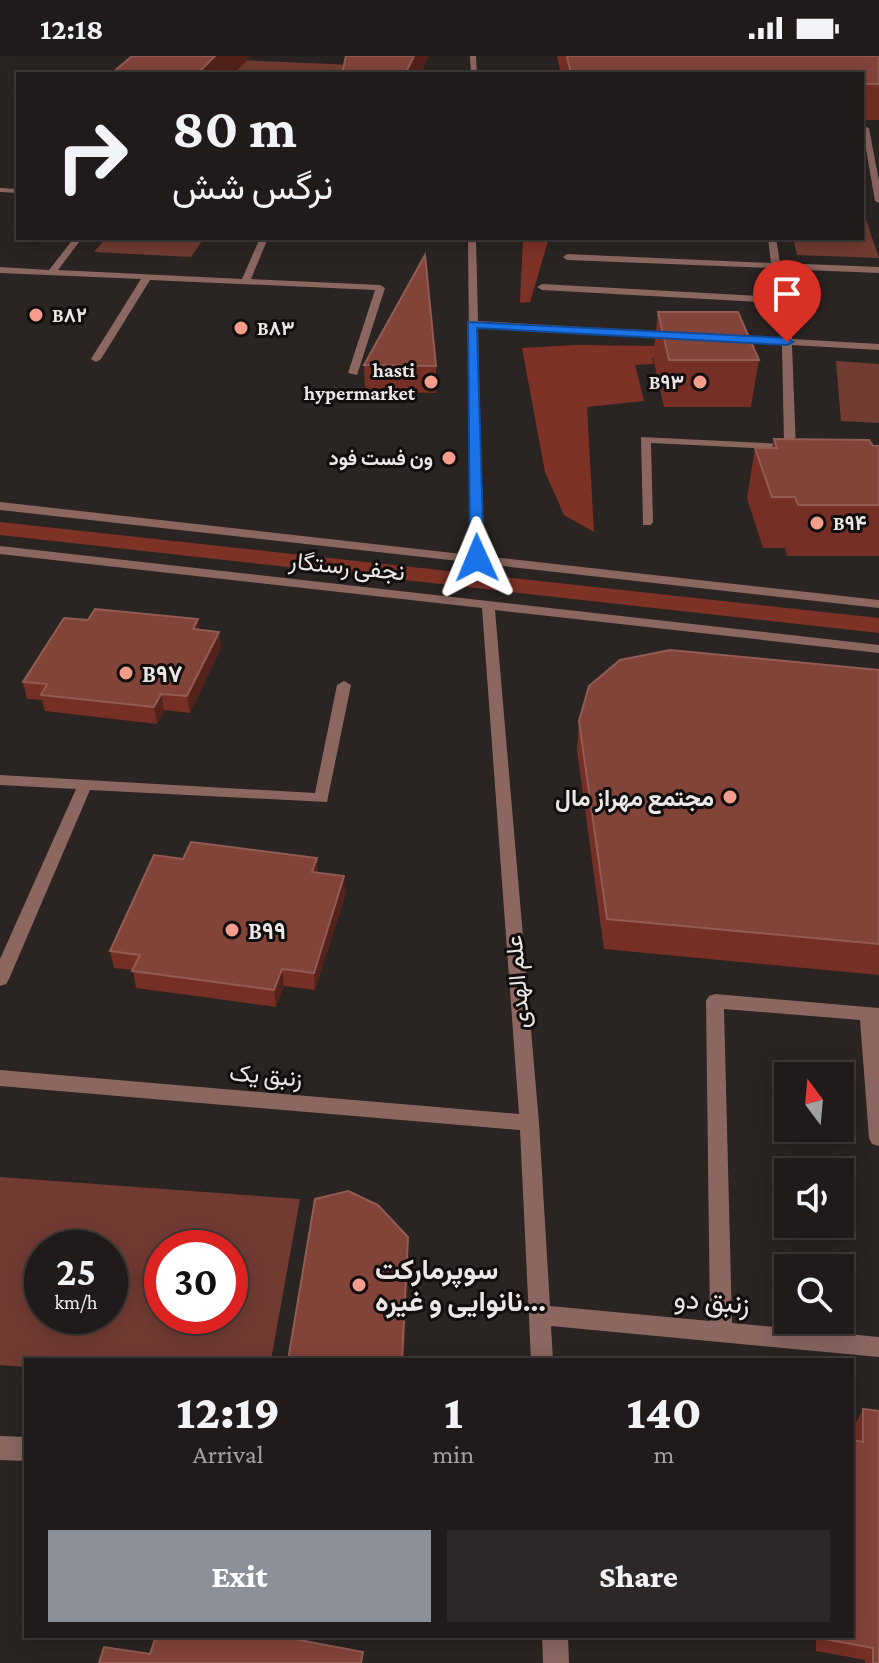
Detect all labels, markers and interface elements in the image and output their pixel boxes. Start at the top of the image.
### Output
text: 12:18 [40,12,104,45]
text: 80 m [172,97,297,159]
icon: right [40,104,144,208]
text: نرگس شش [172,167,333,207]
pin [753,260,821,342]
icon: arrive [765,272,809,316]
place label: B۸۲ [52,304,87,326]
marker: B۸۲ [27,306,45,324]
place label: B۸۳ [257,317,295,339]
marker: B۸۳ [232,319,250,337]
place label: hasti hypermarket [304,359,416,404]
place label: B۹۳ [649,371,684,393]
marker: hasti hypermarket [422,373,440,391]
marker: B۹۳ [691,373,709,391]
place label: ون فست فود [329,447,433,471]
marker: ون فست فود [440,449,458,467]
place label: B۹۴ [833,512,867,534]
marker: B۹۴ [808,514,826,532]
position arrow [435,516,519,600]
street label: نجفی رستگار [286,546,406,588]
place label: B۹۷ [142,660,183,687]
marker: B۹۷ [117,664,135,682]
place label: مجتمع مهراز مال [555,784,714,815]
marker: مجتمع مهراز مال [721,788,739,806]
place label: B۹۹ [248,917,286,944]
marker: B۹۹ [223,921,241,939]
street label: علم الهدی [499,934,538,1030]
street label: زنبق یک [228,1058,304,1094]
north arrow [774,1062,854,1142]
map controls [774,1062,854,1334]
button: sound [774,1158,854,1238]
speed limit sign: 30 [144,1230,248,1334]
text: 25 [56,1249,96,1294]
place label: سوپرمارکت نانوایی و غیره... [375,1254,546,1319]
button: search [774,1254,854,1334]
marker: سوپرمارکت نانوایی و غیره... [350,1276,368,1294]
street label: زنبق دو [672,1282,751,1322]
text: km/h [54,1291,98,1313]
text: 12:19 [176,1385,280,1438]
text: 1 [444,1385,463,1438]
text: 140 [626,1385,702,1438]
text: Arrival [193,1440,264,1469]
text: min [432,1440,474,1469]
text: m [654,1440,675,1469]
button: Exit [48,1530,431,1622]
button: Share [447,1530,830,1622]

